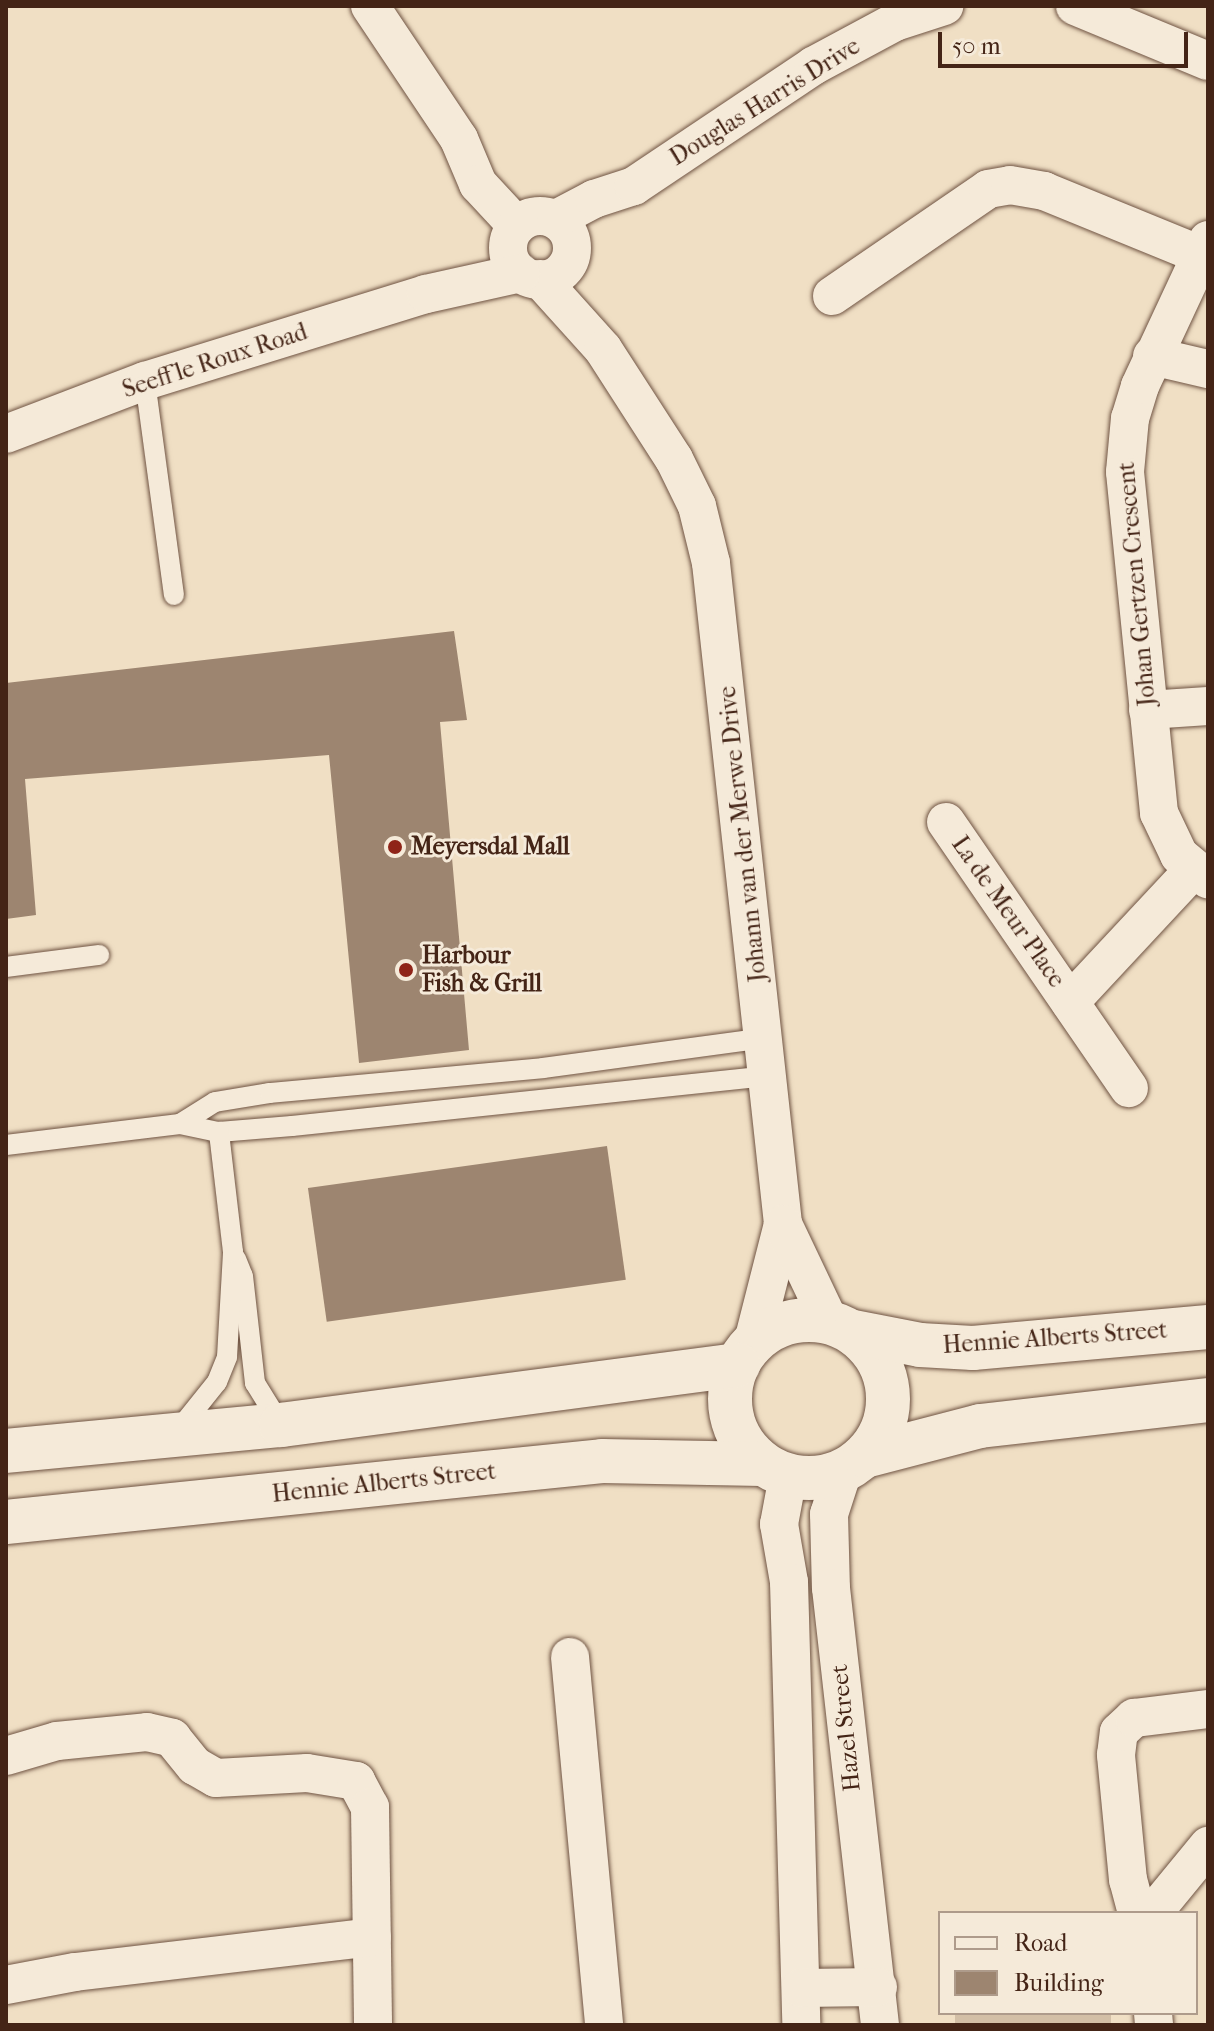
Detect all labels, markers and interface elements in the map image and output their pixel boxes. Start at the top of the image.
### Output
scale bar [942,16,1192,66]
street label: Douglas Harris Drive [665,32,865,172]
text: 50 m [952,32,1001,60]
street label: Seeff le Roux Road [119,318,311,404]
street label: Johan Gertzen Crescent [1112,461,1162,707]
street label: Johann van der Merwe Drive [713,685,773,983]
street label: La de Meur Place [945,831,1071,993]
place label: Meyersdal Mall [411,833,570,861]
marker: Meyersdal Mall [386,838,404,856]
place label: Harbour Fish & Grill [422,942,542,998]
marker: Harbour Fish & Grill [397,961,415,979]
street label: Hennie Alberts Street [942,1316,1168,1360]
street label: Hennie Alberts Street [271,1457,497,1509]
street label: Hazel Street [825,1663,867,1793]
legend [938,1911,1198,2015]
text: Road [1014,1929,1067,1957]
text: Building [1014,1969,1104,1997]

